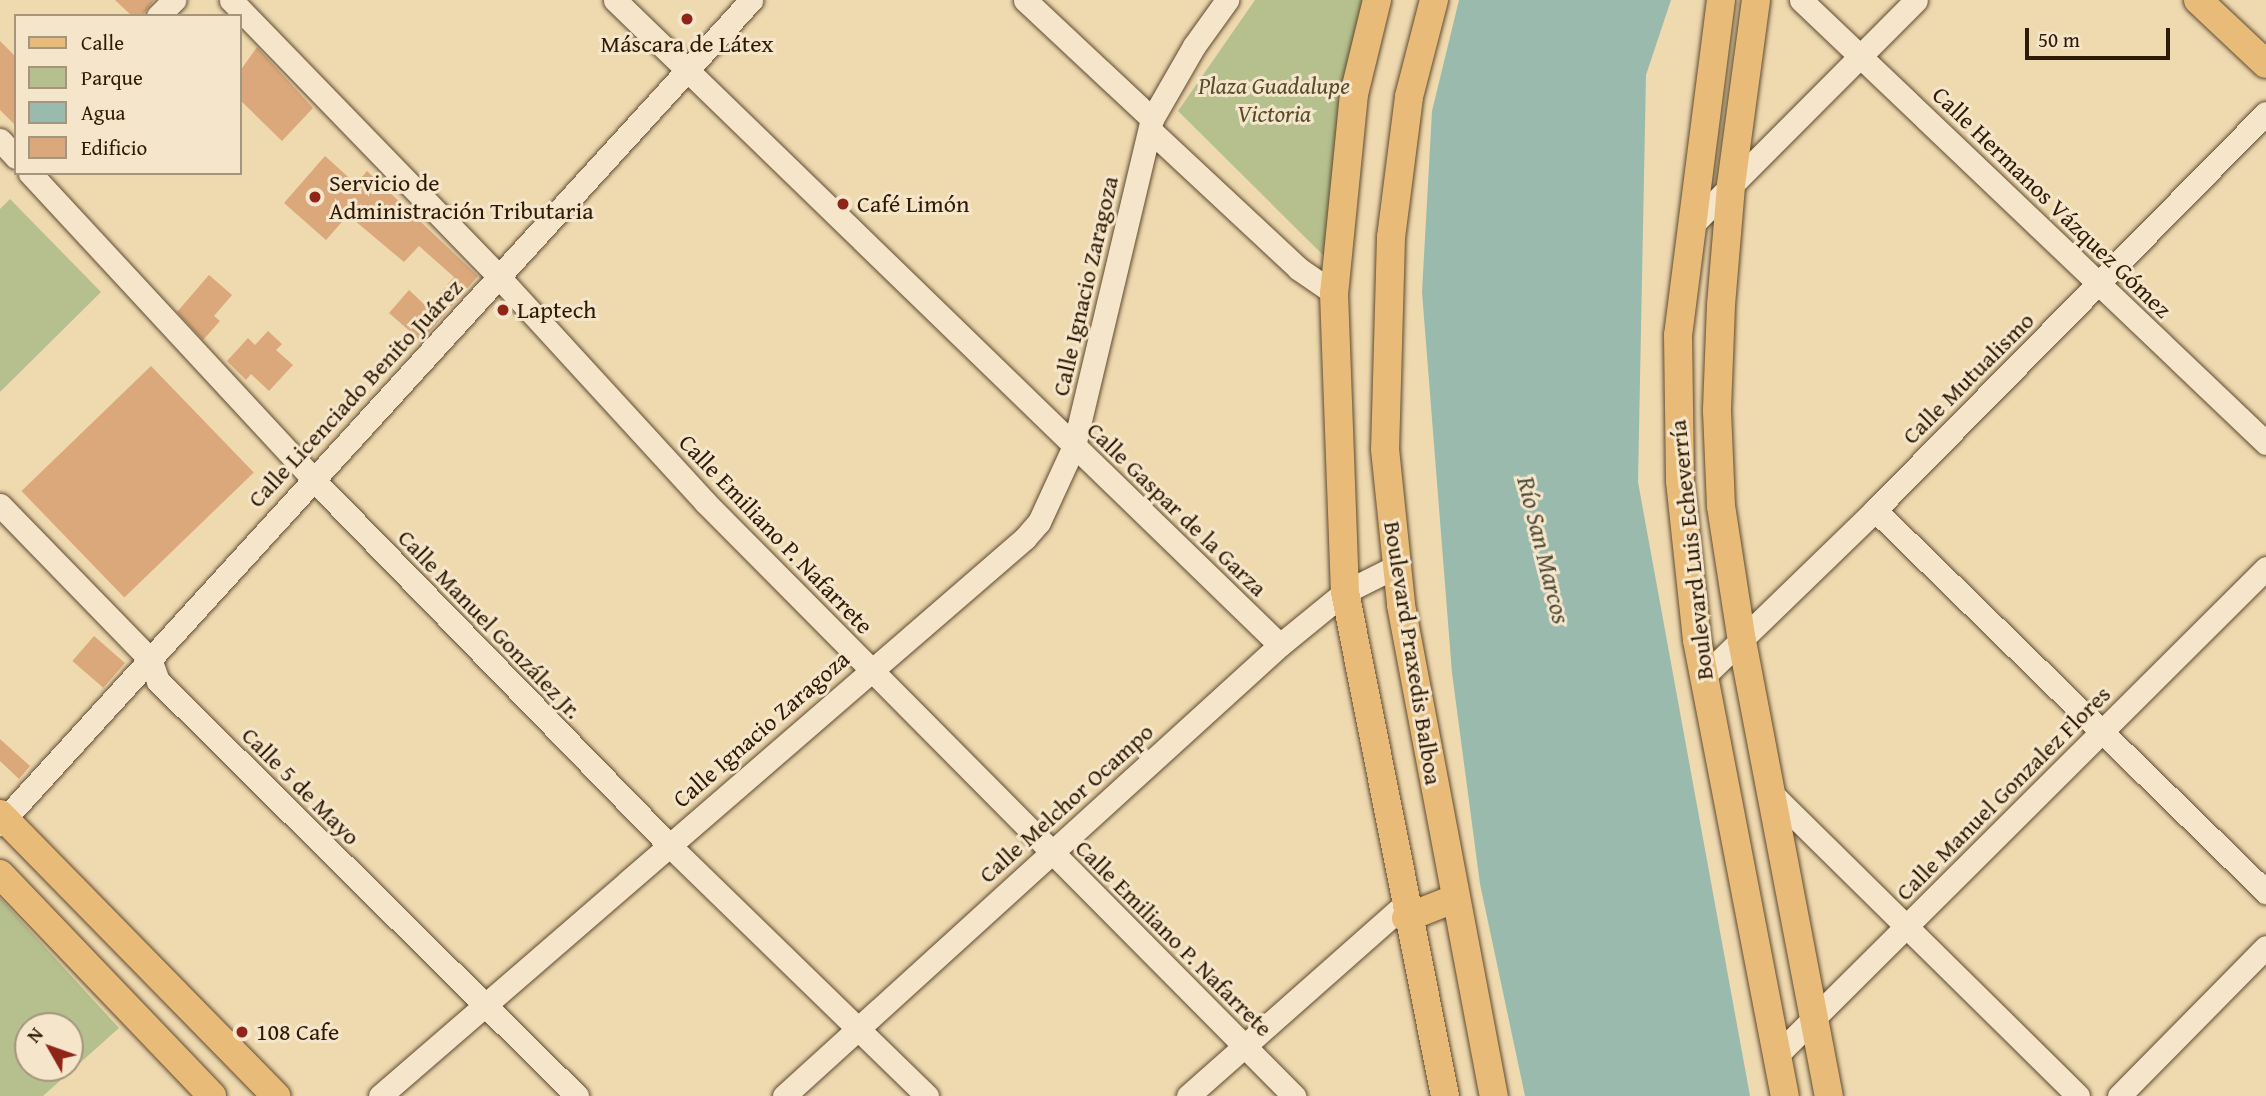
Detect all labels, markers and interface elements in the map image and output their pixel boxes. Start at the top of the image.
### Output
marker: Máscara de Látex [679,11,695,27]
legend [14,14,242,175]
scale bar [2028,14,2173,58]
text: 50 m [2038,24,2080,55]
text: Calle [81,27,124,58]
place label: Máscara de Látex [601,30,773,58]
text: Parque [81,62,143,93]
park label: Plaza Guadalupe Victoria [1198,72,1350,128]
street label: Calle Hermanos Vázquez Gómez [1927,80,2177,324]
text: Agua [81,97,125,128]
text: Edificio [81,132,147,163]
place label: Servicio de Administración Tributaria [329,169,594,225]
street label: Calle Ignacio Zaragoza [1046,173,1124,399]
marker: Servicio de Administración Tributaria [307,189,323,205]
place label: Café Limón [857,190,969,218]
marker: Café Limón [835,196,851,212]
street label: Calle Licenciado Benito Juárez [242,273,468,513]
place label: Laptech [517,296,596,324]
marker: Laptech [495,302,511,318]
street label: Calle Mutualismo [1896,306,2040,450]
street label: Calle Gaspar de la Garza [1081,416,1273,602]
street label: Boulevard Luis Echeverría [1663,419,1719,681]
street label: Calle Emiliano P. Nafarrete [673,428,879,640]
water label: Río San Marcos [1511,473,1577,627]
street label: Boulevard Praxedis Balboa [1378,519,1448,787]
street label: Calle Manuel González Jr. [392,523,588,725]
street label: Calle Ignacio Zaragoza [667,644,855,814]
street label: Calle Manuel Gonzalez Flores [1890,680,2116,906]
street label: Calle Melchor Ocampo [973,717,1159,889]
street label: Calle 5 de Mayo [236,721,366,851]
street label: Calle Emiliano P. Nafarrete [1069,833,1279,1043]
north arrow [14,1012,84,1082]
place label: 108 Cafe [256,1018,339,1046]
text: N [20,1021,49,1049]
marker: 108 Cafe [234,1024,250,1040]

